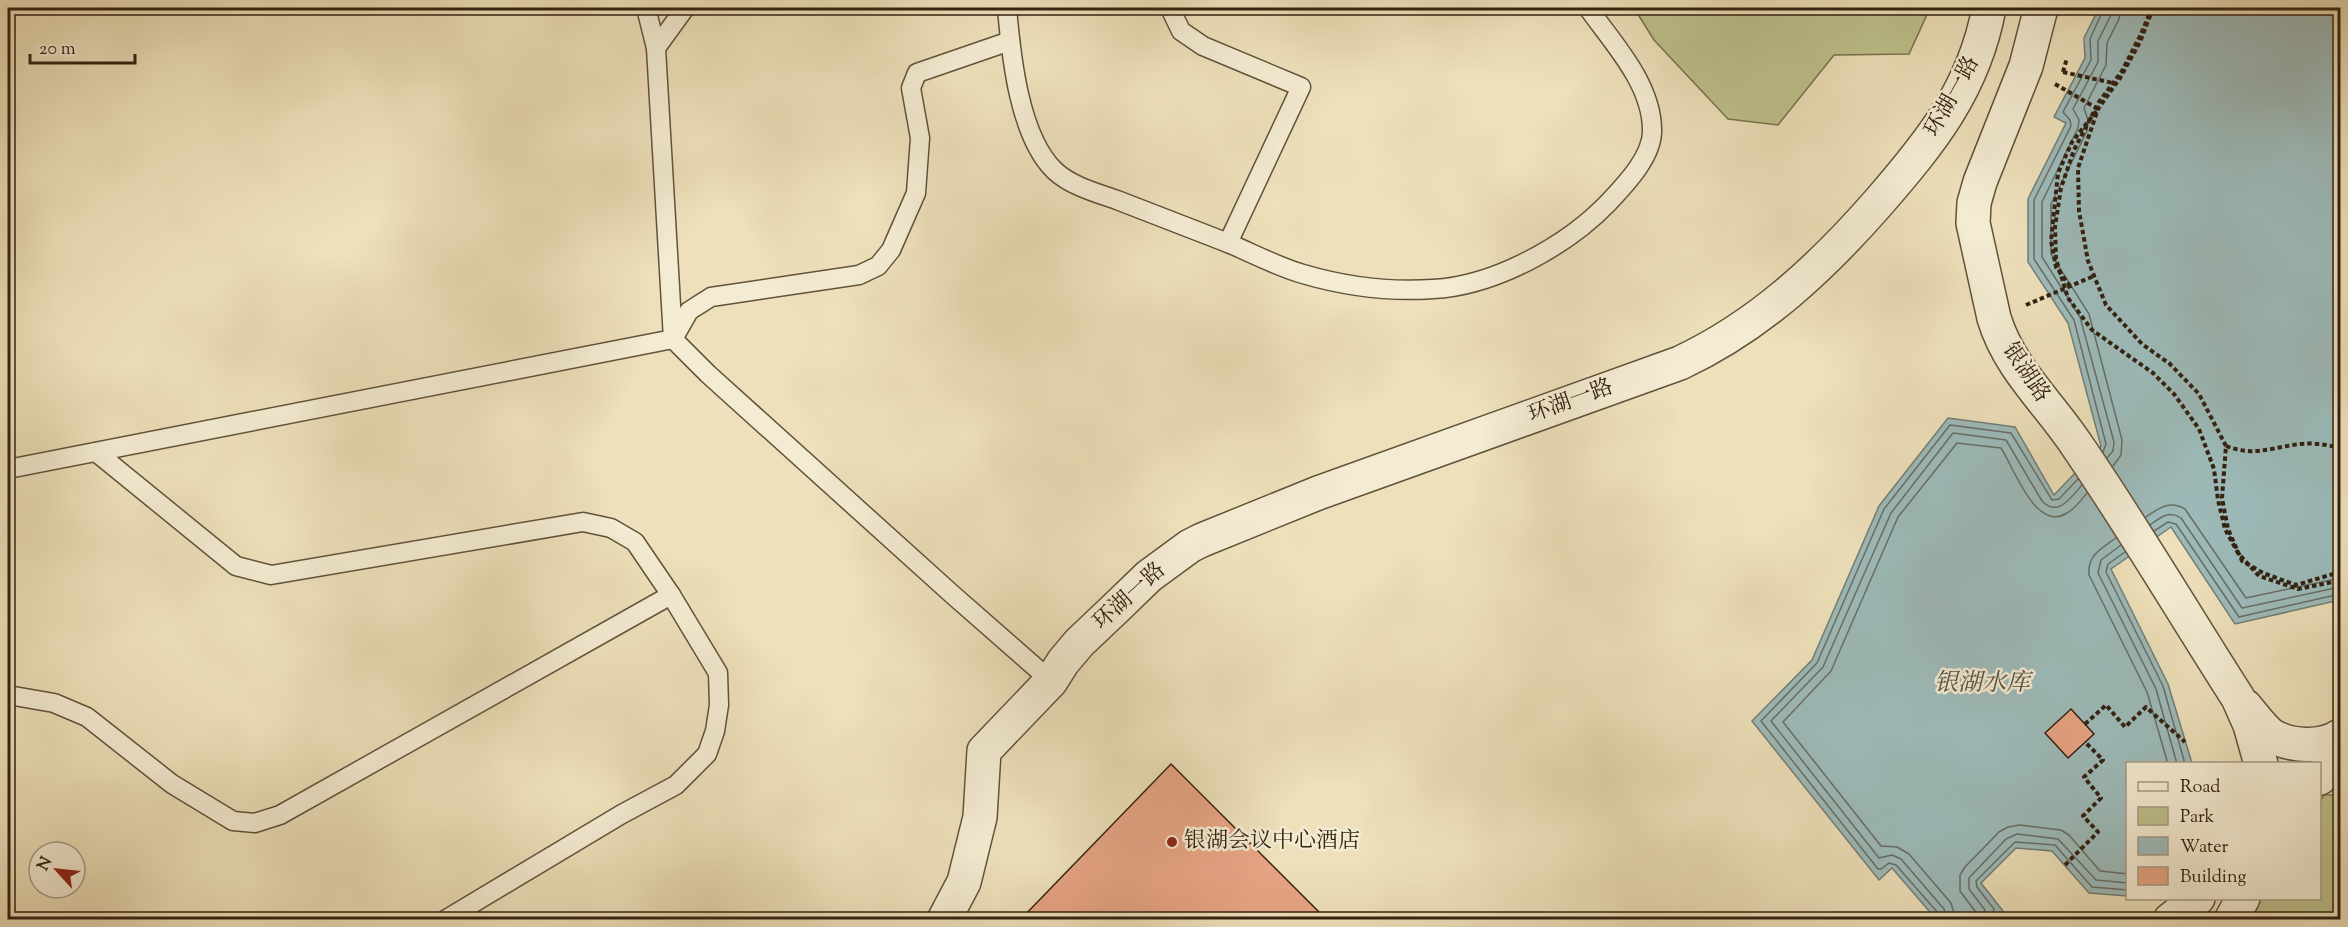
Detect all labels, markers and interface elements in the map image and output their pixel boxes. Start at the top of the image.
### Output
scale bar [30,27,135,65]
text: 20 m [39,37,76,63]
street label: 环湖一路 [1918,51,1988,143]
street label: 银湖路 [1993,337,2057,409]
street label: 环湖一路 [1524,372,1618,432]
street label: 环湖一路 [1087,556,1173,638]
water label: 银湖水库 [1934,667,2034,701]
legend [2126,762,2321,900]
text: Road [2180,775,2220,801]
text: Park [2180,805,2215,831]
place label: 银湖会议中心酒店 [1184,826,1360,858]
marker: 银湖会议中心酒店 [1165,835,1179,849]
text: Water [2180,835,2229,861]
north arrow [27,840,87,900]
text: N [33,853,59,875]
text: Building [2180,865,2246,891]

